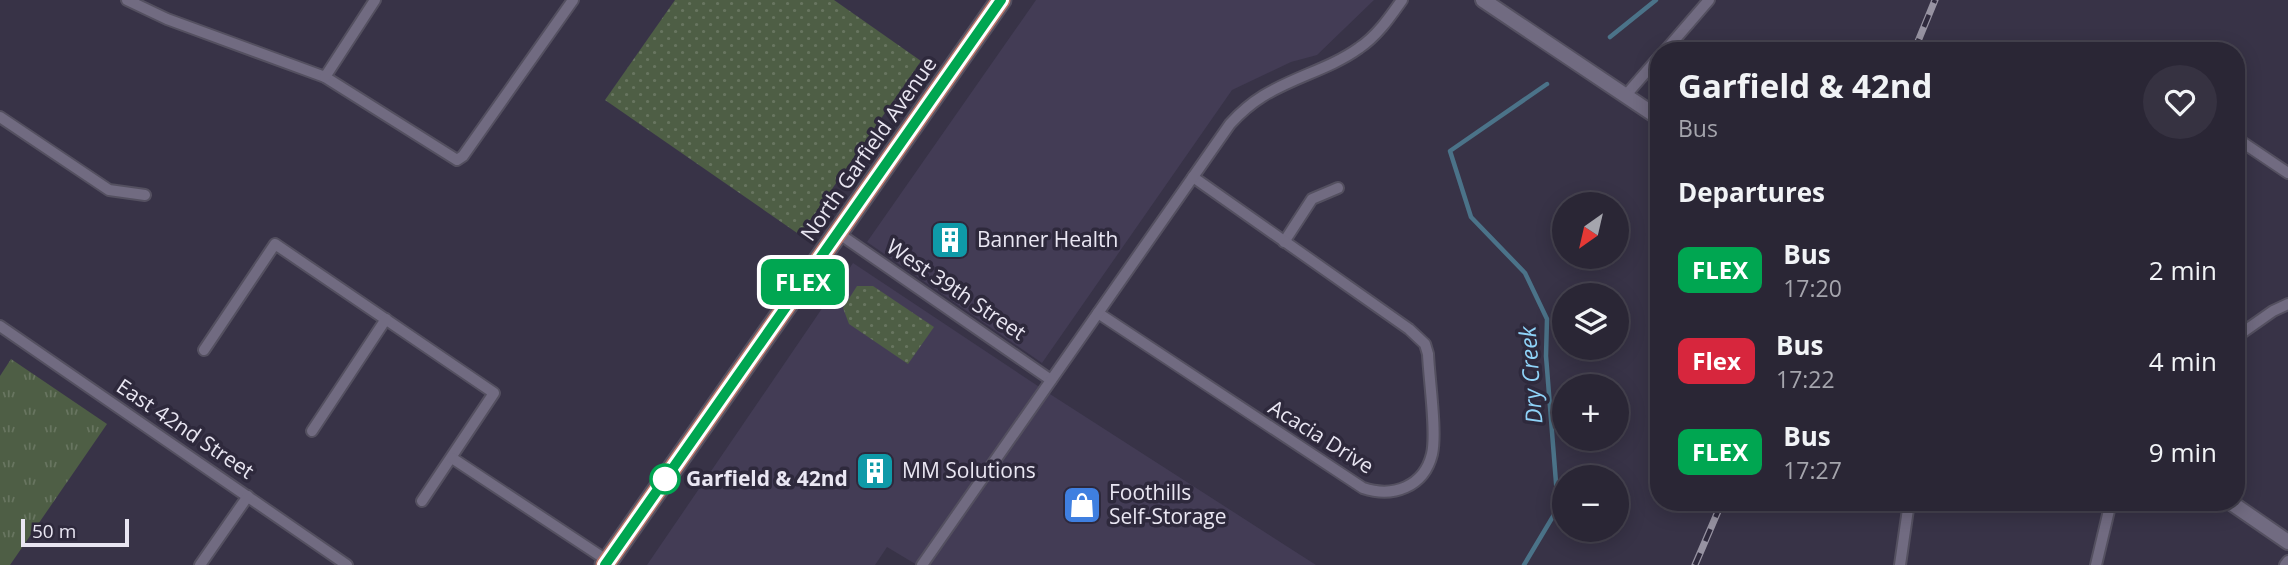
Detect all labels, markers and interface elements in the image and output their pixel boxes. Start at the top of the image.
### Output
street label: North Garfield Avenue [794,51,943,246]
text: Garfield & 42nd [1678,63,1932,108]
button: heart [2143,65,2217,139]
text: Bus [1678,112,1718,144]
text: Departures [1678,174,1825,210]
north arrow [1552,192,1629,270]
map controls [1552,192,1629,542]
building icon: Banner Health [929,219,971,261]
place label: Banner Health [977,225,1118,253]
street label: West 39th Street [881,232,1032,346]
text: Bus [1783,236,1831,272]
text: 2 min [2149,252,2217,288]
text: FLEX [1692,253,1748,286]
line badge: FLEX [754,259,852,305]
text: FLEX [775,265,831,298]
text: 17:20 [1783,272,1842,304]
button: layers [1552,283,1629,360]
water label: Dry Creek [1511,324,1549,425]
text: Bus [1776,327,1823,363]
text: 4 min [2149,343,2217,379]
text: Flex [1692,344,1741,377]
text: 17:22 [1776,363,1835,395]
street label: East 42nd Street [111,372,260,485]
button: + [1552,374,1629,451]
street label: Acacia Drive [1264,393,1379,480]
text: Bus [1783,418,1831,454]
text: 9 min [2149,434,2217,470]
text: FLEX [1692,435,1748,468]
building icon: MM Solutions [854,450,896,492]
text: 17:27 [1783,454,1842,486]
place label: MM Solutions [902,456,1036,484]
marker: Garfield & 42nd [650,464,680,494]
place label: Garfield & 42nd [686,464,848,492]
button: − [1552,465,1629,542]
place label: Foothills Self-Storage [1109,478,1227,530]
shop icon: Foothills Self-Storage [1061,484,1103,526]
scale bar [21,516,130,548]
text: 50 m [32,518,76,544]

